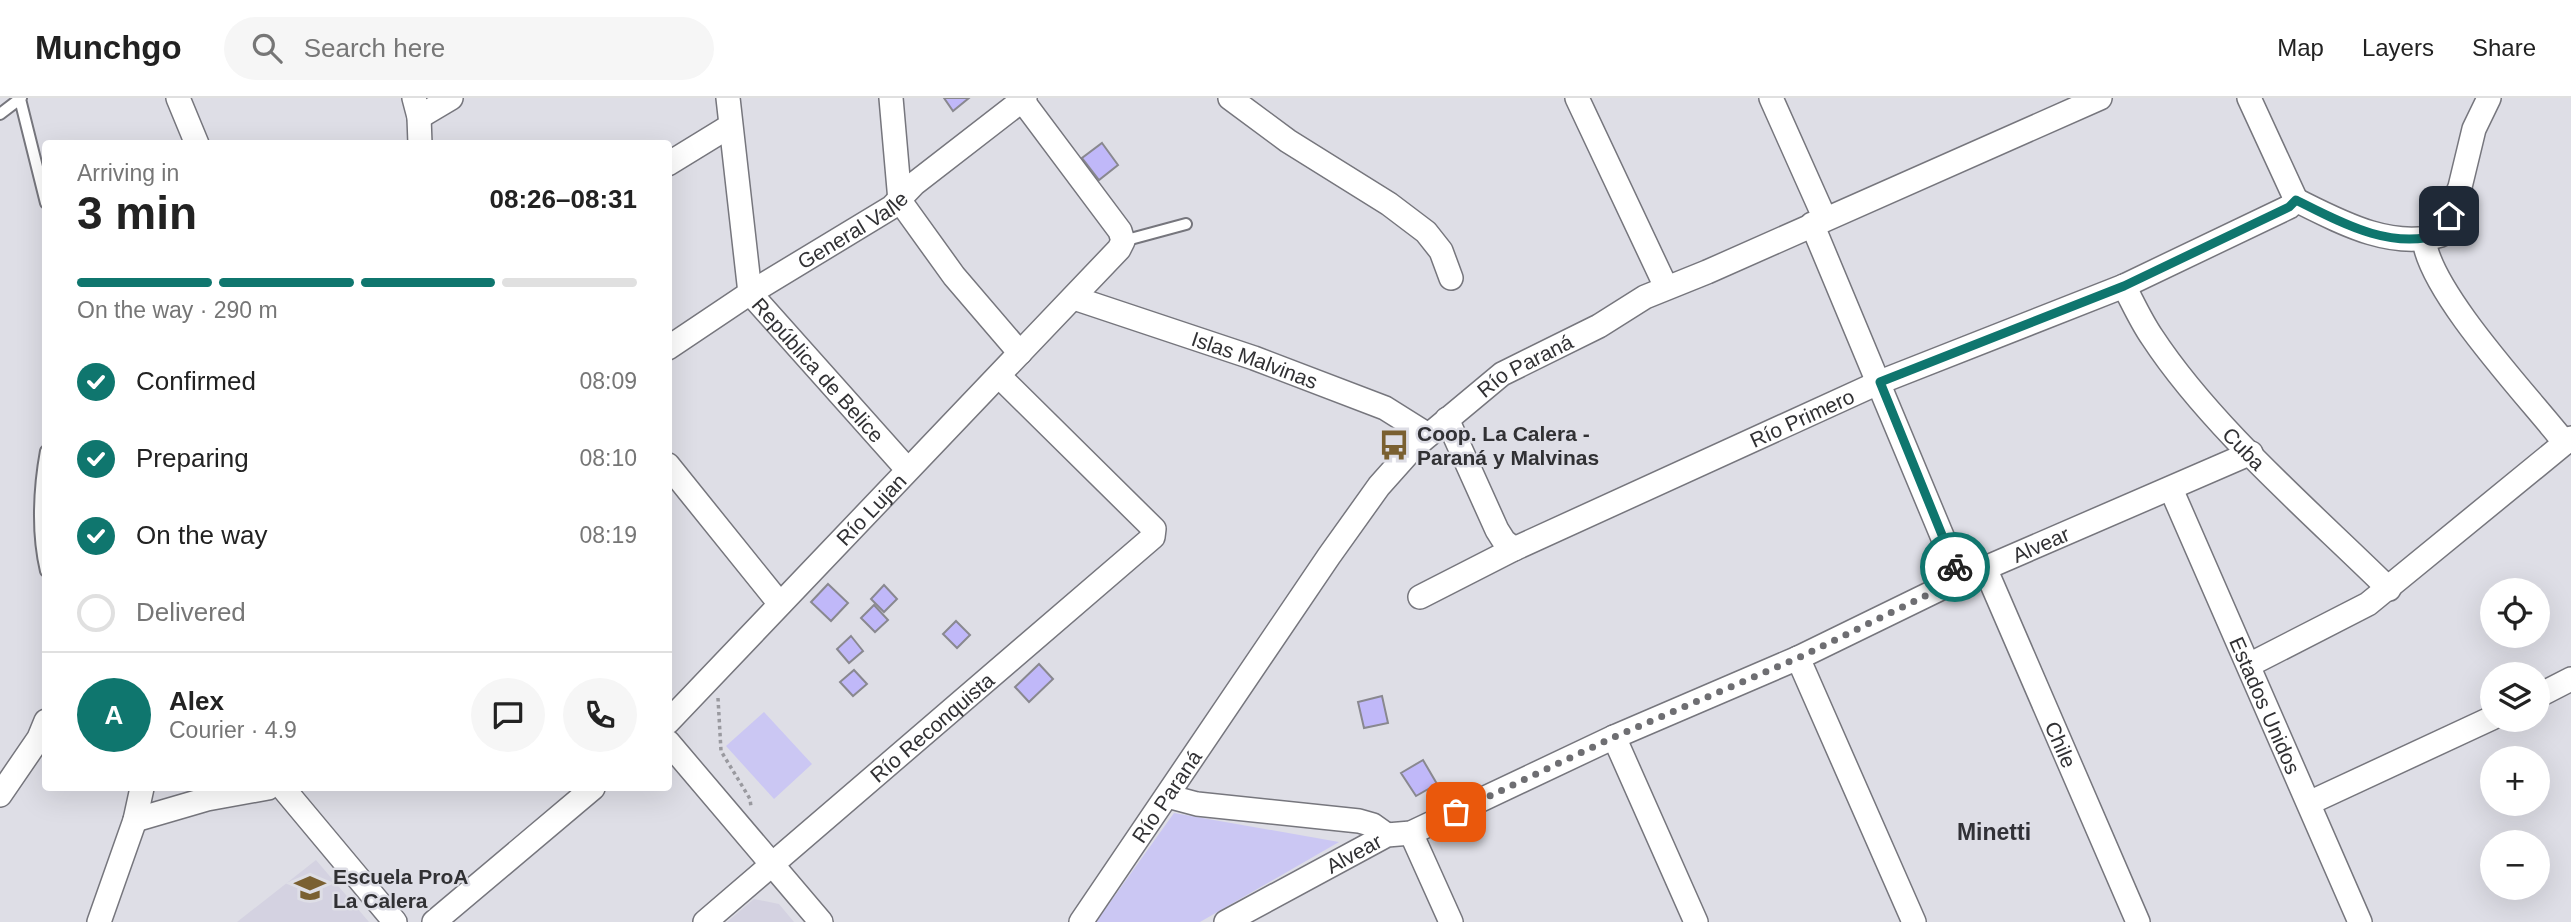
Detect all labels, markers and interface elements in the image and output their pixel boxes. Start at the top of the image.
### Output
search box [224,17,714,80]
text: Munchgo [35,29,182,66]
icon: search [248,29,286,67]
text: Search here [304,33,445,63]
text: Map [2277,34,2324,61]
text: Layers [2362,34,2434,61]
text: Share [2472,34,2536,61]
text: Arriving in [77,160,179,186]
text: 08:26–08:31 [490,184,637,214]
pin [2419,186,2479,246]
text: 3 min [77,187,197,239]
street label: General Valle [793,187,912,273]
icon: home [2430,197,2468,235]
street label: República de Belice [748,293,889,447]
text: On the way · 290 m [77,297,278,323]
street label: Islas Malvinas [1189,327,1321,393]
street label: Río Paraná [1472,329,1577,401]
icon: check [77,363,115,401]
text: Confirmed [136,366,256,396]
text: 08:09 [579,368,637,394]
street label: Río Primero [1746,384,1858,451]
place label: Coop. La Calera - Paraná y Malvinas [1417,422,1599,469]
street label: Cuba [2219,422,2270,475]
bus stop icon: Coop. La Calera - Paraná y Malvinas [1377,428,1411,462]
icon: check [77,440,115,478]
text: Preparing [136,443,249,473]
text: 08:10 [579,445,637,471]
street label: Río Lujan [832,469,910,550]
icon: check [77,517,115,555]
text: On the way [136,520,268,550]
text: 08:19 [579,522,637,548]
street label: Alvear [2009,522,2073,566]
courier [1920,532,1990,602]
icon: bike [1936,548,1974,586]
map controls [2480,578,2550,900]
button: locate [2480,578,2550,648]
text: Delivered [136,597,246,627]
street label: Estados Unidos [2225,633,2305,777]
button: layers [2480,662,2550,732]
street label: Río Reconquista [865,668,998,786]
button: chat [471,678,545,752]
button: phone [563,678,637,752]
text: Alex [169,686,224,716]
text: A [105,700,123,730]
text: Courier · 4.9 [169,717,297,743]
street label: Chile [2041,718,2081,771]
street label: Río Paraná [1127,745,1206,847]
button: + [2480,746,2550,816]
pin [1426,782,1486,842]
icon: bag [1437,793,1475,831]
district label: Minetti [1957,819,2031,845]
street label: Alvear [1322,829,1385,877]
button: − [2480,830,2550,900]
place label: Escuela ProA La Calera [333,865,468,912]
school or university icon: Escuela ProA La Calera [293,871,327,905]

